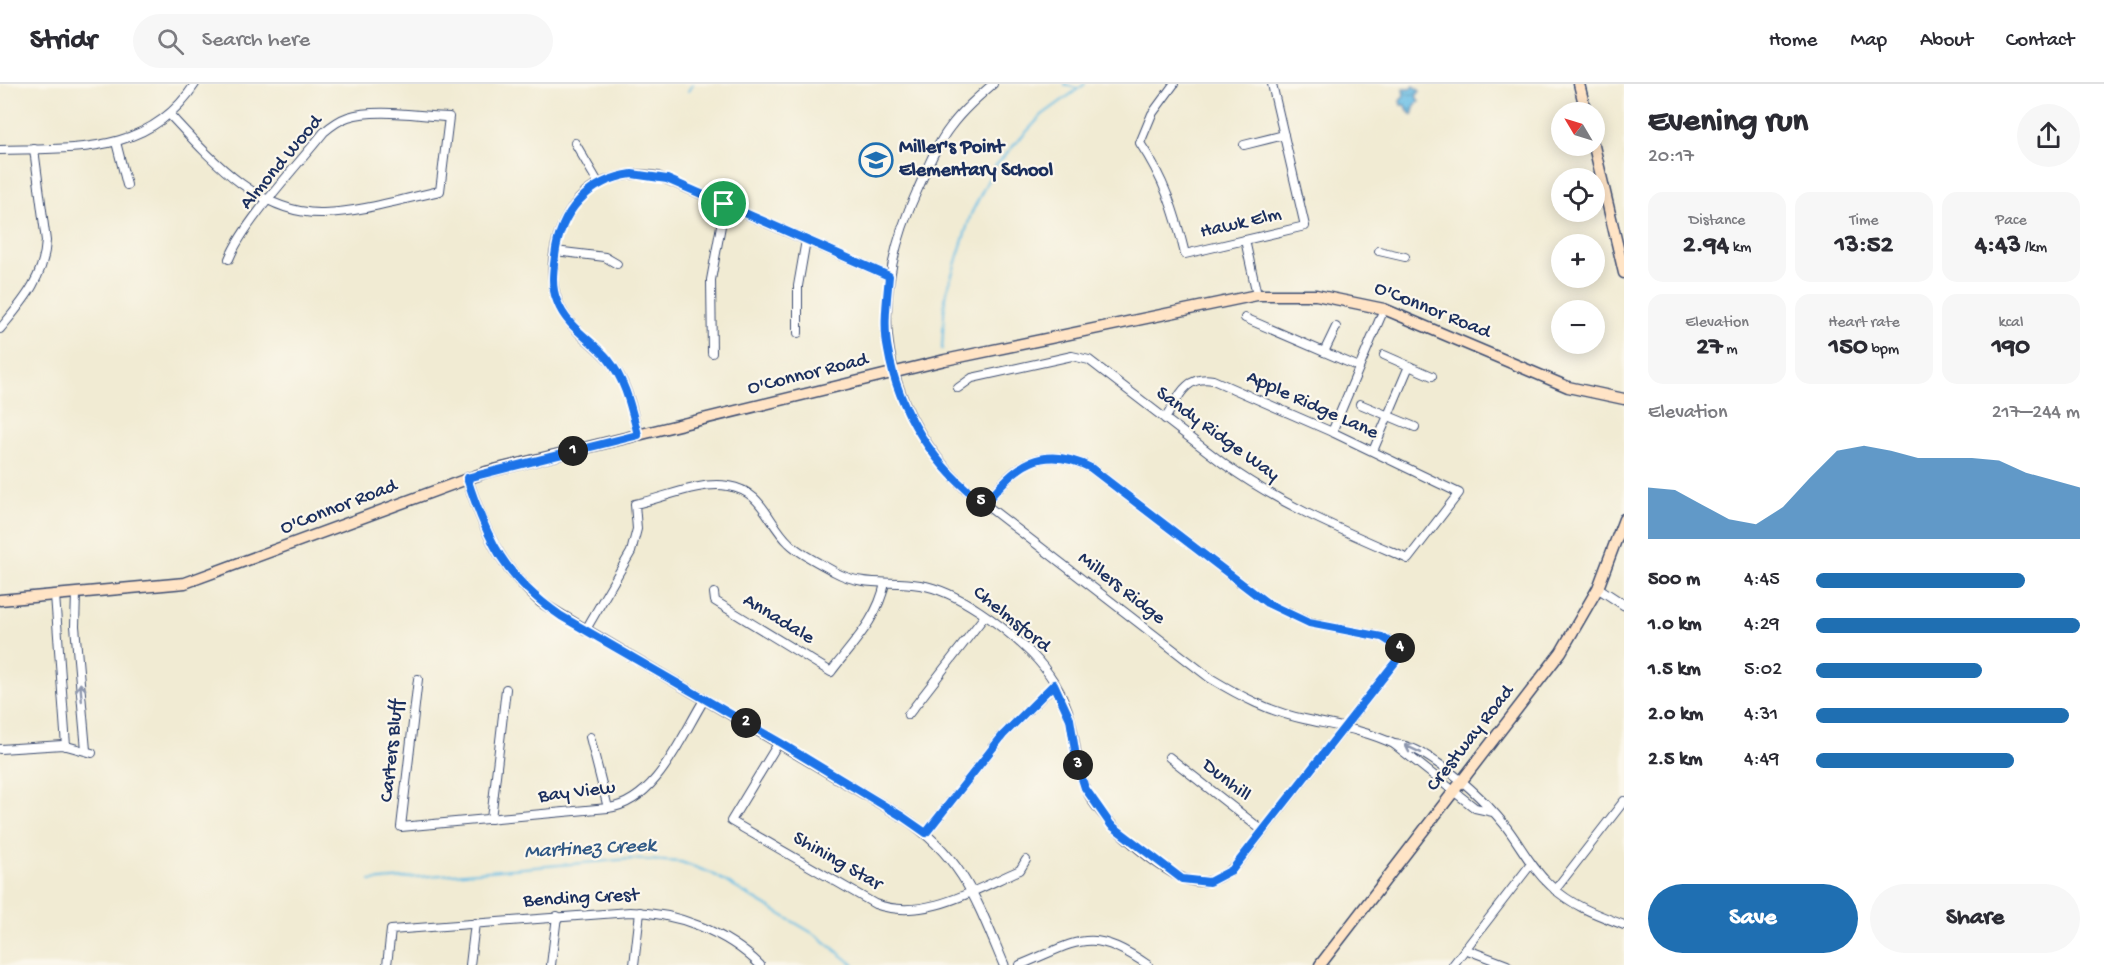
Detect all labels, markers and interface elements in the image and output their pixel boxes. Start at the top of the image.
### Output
search box [133,14,553,68]
text: Stridr [30,25,97,58]
icon: search [154,25,187,58]
text: Search here [202,28,310,54]
text: Home [1769,29,1817,54]
text: Map [1850,29,1887,54]
text: About [1920,29,1973,54]
text: Contact [2006,29,2074,54]
north arrow [1551,102,1605,156]
map controls [1551,102,1605,354]
text: Evening run [1648,104,1808,142]
button: share [2017,104,2080,167]
street label: Almond Wood [236,109,330,215]
place label: Miller's Point Elementary School [899,137,1054,183]
school or university icon: Miller's Point Elementary School [858,142,894,178]
text: 20:17 [1648,146,1694,169]
button: locate [1551,168,1605,222]
pin [698,178,749,229]
icon: arrive [707,187,740,220]
street label: Hawk Elm [1198,203,1284,245]
text: Distance [1689,212,1745,231]
text: Time [1849,212,1879,231]
text: Pace [1995,212,2027,231]
text: 2.94 [1683,231,1729,262]
text: 13:52 [1835,231,1893,262]
text: 4:43 [1975,231,2021,262]
button: + [1551,234,1605,288]
text: km [1729,239,1751,258]
text: /km [2021,239,2047,258]
street label: O'Connor Road [1371,277,1496,346]
button: − [1551,300,1605,354]
text: Elevation [1685,314,1749,333]
text: Heart rate [1828,314,1900,333]
text: kcal [1999,314,2023,333]
text: 27 [1696,333,1723,364]
text: 150 [1829,333,1868,364]
text: 190 [1992,333,2030,364]
text: m [1723,341,1738,360]
text: bpm [1868,341,1899,360]
street label: O'Connor Road [745,348,873,401]
street label: Apple Ridge Lane [1242,367,1382,446]
street label: Sandy Ridge Way [1151,382,1283,488]
text: Elevation [1648,402,1728,425]
text: 217–244 m [1992,402,2080,425]
pin: 1 [558,436,588,466]
text: 1 [570,441,576,460]
street label: O'Connor Road [277,474,403,541]
pin: 5 [966,487,996,517]
text: 5 [977,492,985,511]
street label: Millers Ridge [1073,548,1170,631]
text: 500 m [1648,569,1700,592]
text: 4:45 [1744,569,1780,592]
street label: Chelmsford [968,582,1056,660]
street label: Annadale [738,590,819,651]
text: 1.0 km [1648,614,1702,637]
text: 4:29 [1744,614,1780,637]
pin: 4 [1385,633,1415,663]
text: 4 [1396,638,1404,657]
text: 1.5 km [1648,659,1701,682]
text: 5:02 [1744,659,1782,682]
street label: Crestway Road [1422,679,1521,797]
one-way arrow [75,682,86,702]
street label: Carters Bluff [376,697,410,803]
text: 2.0 km [1648,704,1703,727]
text: 4:31 [1744,704,1778,727]
pin: 2 [731,708,761,738]
text: 2 [742,713,750,732]
one-way arrow [1404,742,1422,754]
text: 2.5 km [1648,749,1702,772]
text: 4:49 [1744,749,1779,772]
pin: 3 [1063,750,1093,780]
street label: Dunhill [1195,754,1255,807]
text: 3 [1074,755,1082,774]
street label: Bay View [536,777,617,809]
street label: Shining Star [788,827,887,898]
water label: Martinez Creek [524,834,659,866]
street label: Bending Crest [522,884,641,914]
button: Save [1648,884,1858,953]
button: Share [1870,884,2080,953]

